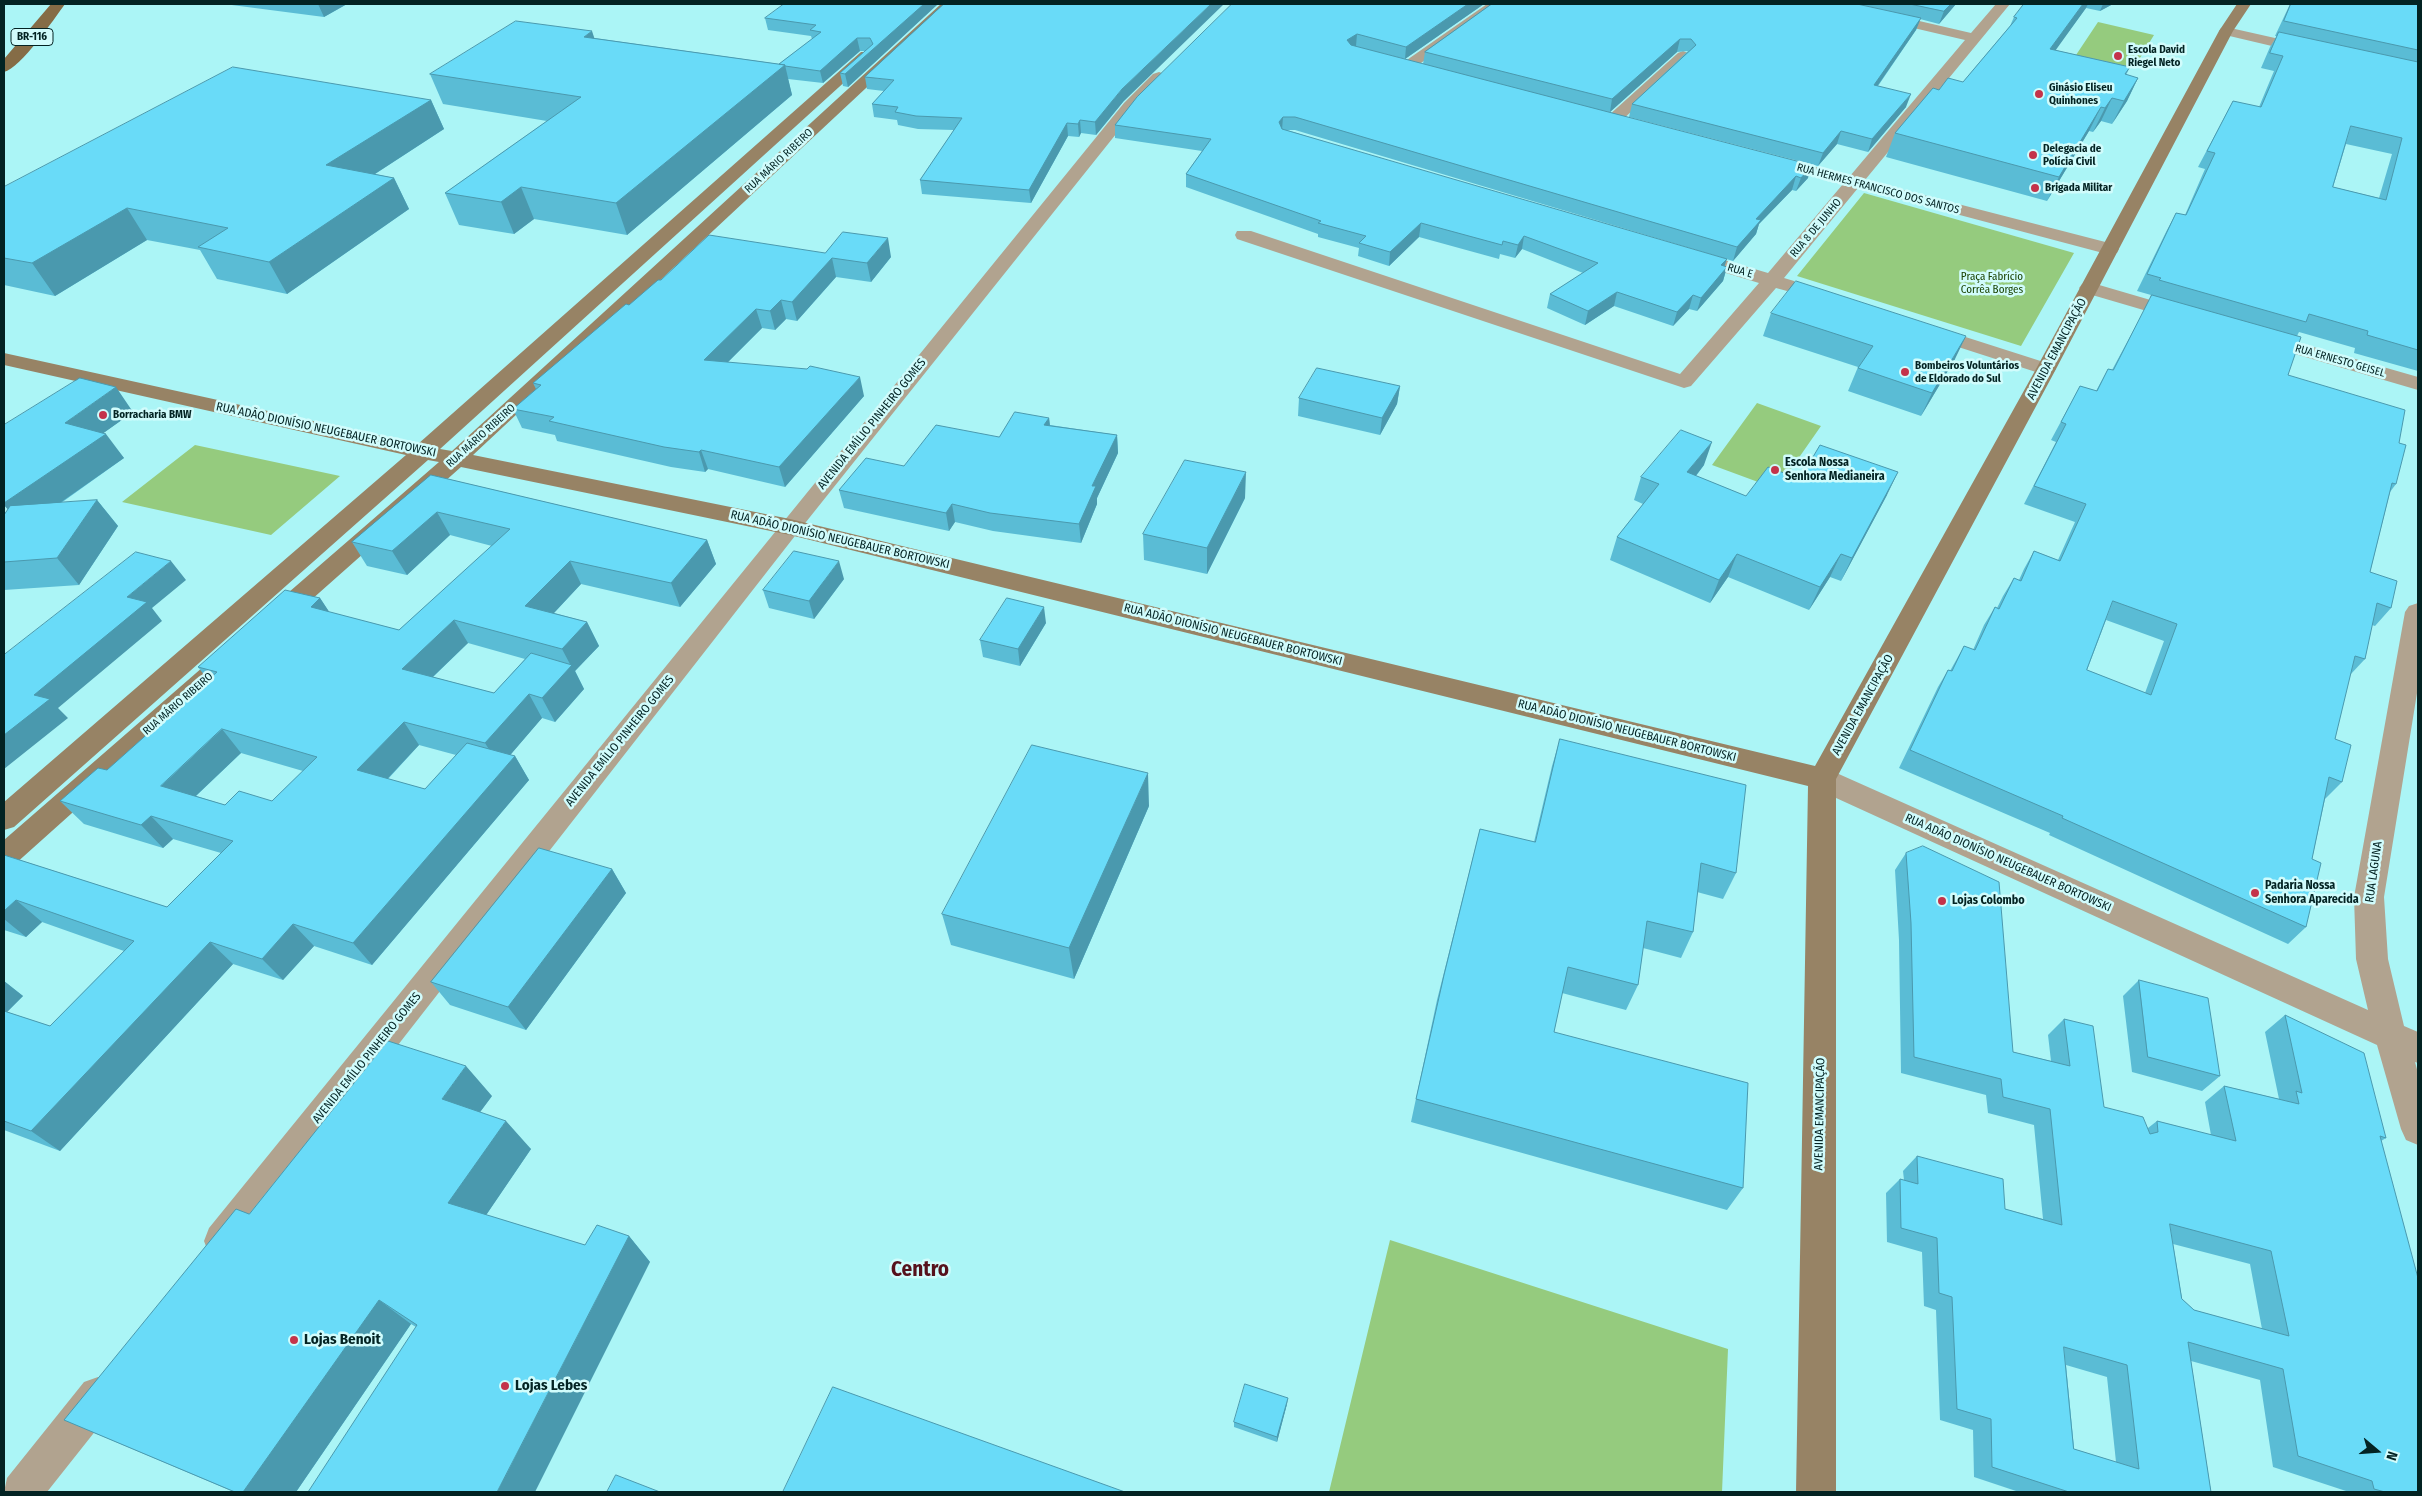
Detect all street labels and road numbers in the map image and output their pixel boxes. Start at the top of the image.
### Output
road number: BR-116 [11,28,53,46]
street label: RUA MÁRIO RIBEIRO [742,126,816,196]
street label: RUA HERMES FRANCISCO DOS SANTOS [1795,161,1961,217]
street label: RUA 8 DE JUNHO [1788,196,1844,260]
street label: RUA E [1726,261,1754,281]
street label: AVENIDA EMANCIPAÇÃO [2024,296,2090,402]
street label: RUA ERNESTO GEISEL [2294,342,2386,380]
street label: AVENIDA EMÍLIO PINHEIRO GOMES [815,356,929,492]
street label: RUA ADÃO DIONÍSIO NEUGEBAUER BORTOWSKI [215,400,437,460]
street label: RUA MÁRIO RIBEIRO [444,402,518,470]
street label: RUA ADÃO DIONÍSIO NEUGEBAUER BORTOWSKI [729,508,951,572]
street label: RUA ADÃO DIONÍSIO NEUGEBAUER BORTOWSKI [1122,601,1344,669]
street label: AVENIDA EMANCIPAÇÃO [1829,652,1897,758]
street label: RUA MÁRIO RIBEIRO [140,670,216,738]
street label: AVENIDA EMÍLIO PINHEIRO GOMES [563,673,677,809]
street label: RUA ADÃO DIONÍSIO NEUGEBAUER BORTOWSKI [1516,697,1738,765]
street label: RUA ADÃO DIONÍSIO NEUGEBAUER BORTOWSKI [1903,811,2113,915]
street label: RUA LAGUNA [2363,841,2385,903]
street label: AVENIDA EMÍLIO PINHEIRO GOMES [310,990,424,1126]
street label: AVENIDA EMANCIPAÇÃO [1812,1057,1828,1171]

